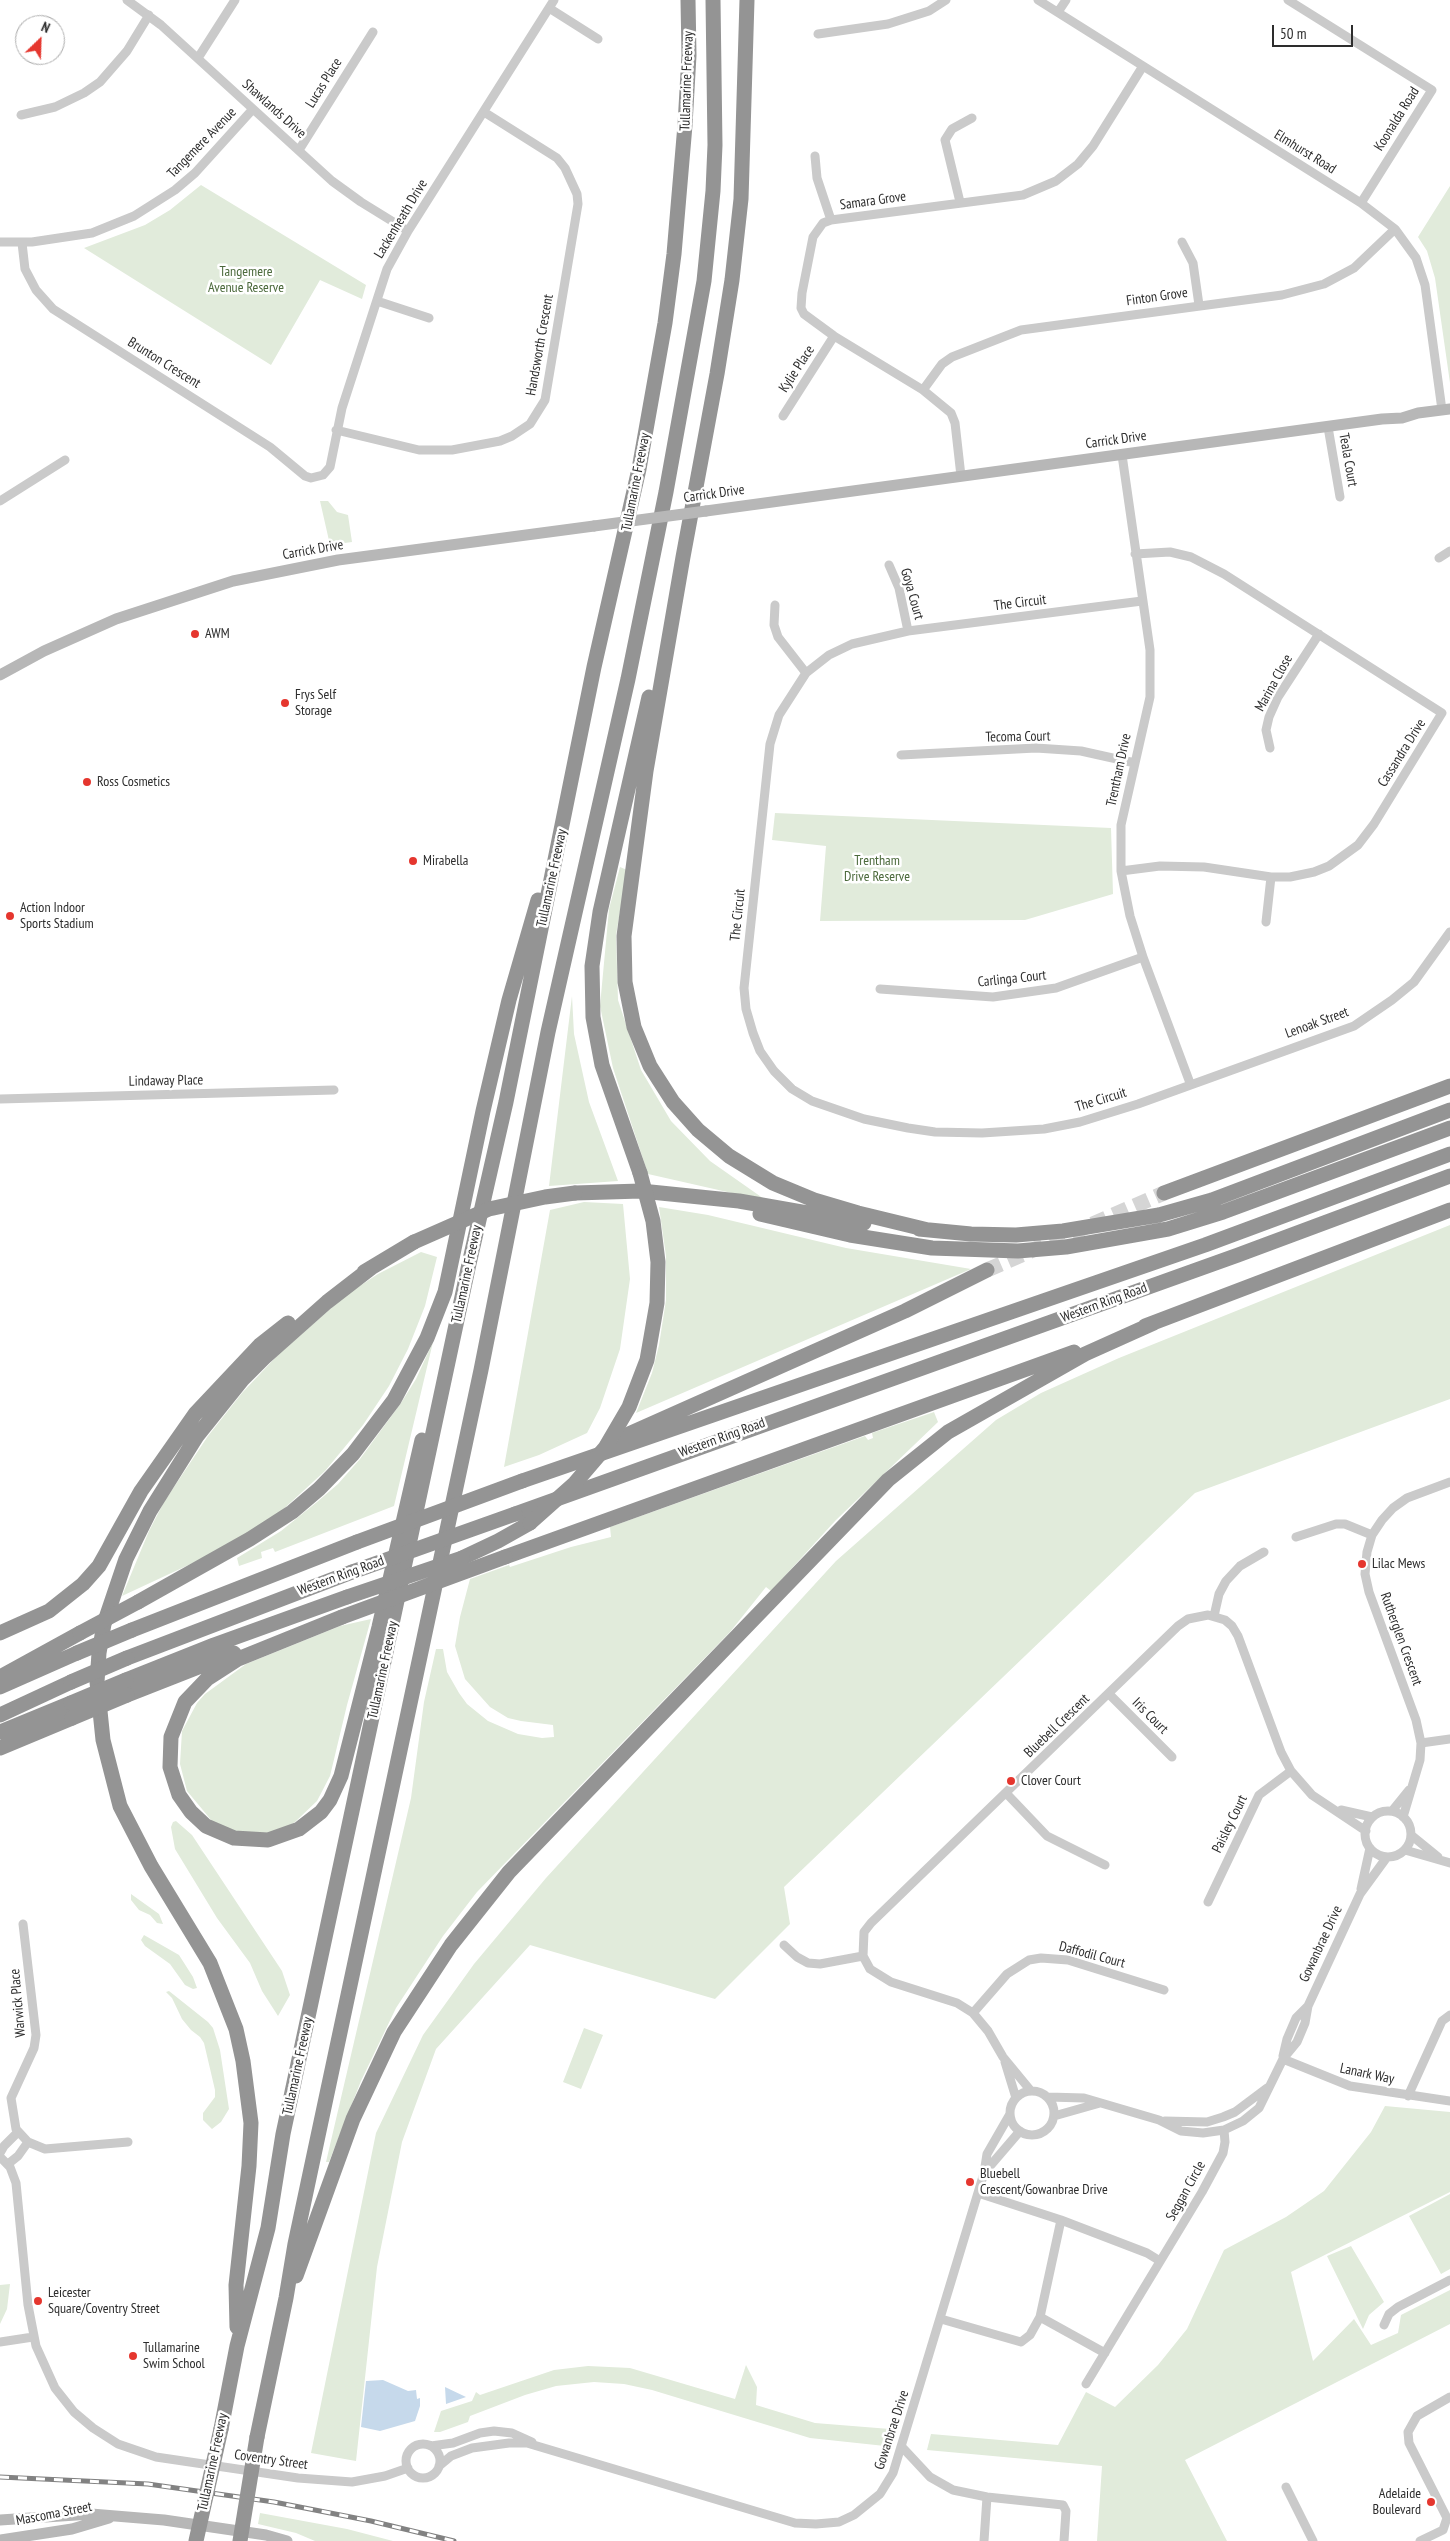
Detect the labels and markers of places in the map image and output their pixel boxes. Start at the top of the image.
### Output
place label: AWM [205,626,230,642]
marker: AWM [189,628,201,640]
place label: Frys Self Storage [295,687,336,720]
marker: Frys Self Storage [279,697,291,709]
place label: Ross Cosmetics [97,774,170,790]
marker: Ross Cosmetics [81,776,93,788]
place label: Mirabella [423,853,468,869]
marker: Mirabella [407,855,419,867]
place label: Action Indoor Sports Stadium [20,900,94,932]
marker: Action Indoor Sports Stadium [4,910,16,922]
place label: Lilac Mews [1372,1556,1425,1572]
marker: Lilac Mews [1356,1558,1368,1570]
place label: Clover Court [1021,1773,1081,1789]
marker: Clover Court [1005,1775,1017,1787]
place label: Bluebell Crescent/Gowanbrae Drive [980,2166,1108,2198]
marker: Bluebell Crescent/Gowanbrae Drive [964,2176,976,2188]
place label: Leicester Square/Coventry Street [48,2285,160,2318]
marker: Leicester Square/Coventry Street [32,2295,44,2307]
place label: Tullamarine Swim School [143,2340,205,2372]
marker: Tullamarine Swim School [127,2350,139,2362]
place label: Adelaide Boulevard [1373,2486,1421,2518]
marker: Adelaide Boulevard [1425,2496,1437,2508]

